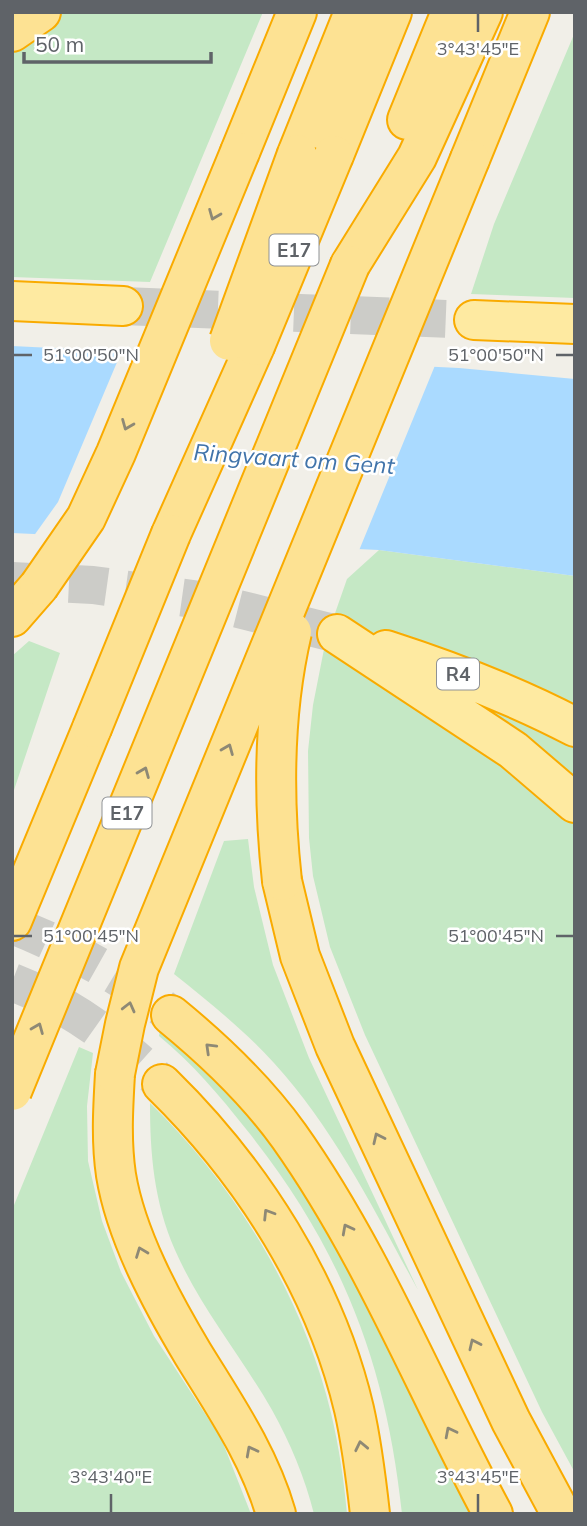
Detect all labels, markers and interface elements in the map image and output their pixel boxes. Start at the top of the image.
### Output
scale bar [24,21,212,65]
text: 50 m [35,31,84,57]
text: 3°43'45"E [437,37,519,60]
one-way arrow [208,208,222,220]
road number: E17 [270,234,318,266]
text: 51°00'50"N [43,343,139,366]
text: 51°00'50"N [448,343,544,366]
one-way arrow [121,418,135,431]
water label: Ringvaart om Gent [193,437,397,480]
road number: R4 [437,659,479,690]
one-way arrow [219,744,233,756]
one-way arrow [135,767,149,779]
road number: E17 [102,798,152,828]
text: 51°00'45"N [43,924,139,947]
text: 51°00'45"N [448,924,544,947]
one-way arrow [121,1001,135,1013]
one-way arrow [30,1023,44,1035]
one-way arrow [206,1044,219,1057]
one-way arrow [372,1133,386,1145]
one-way arrow [264,1208,277,1221]
one-way arrow [341,1224,355,1236]
one-way arrow [135,1246,149,1258]
one-way arrow [469,1339,483,1351]
one-way arrow [445,1426,458,1439]
one-way arrow [355,1440,370,1452]
one-way arrow [245,1446,259,1458]
text: 3°43'40"E [70,1465,152,1488]
text: 3°43'45"E [437,1465,519,1488]

